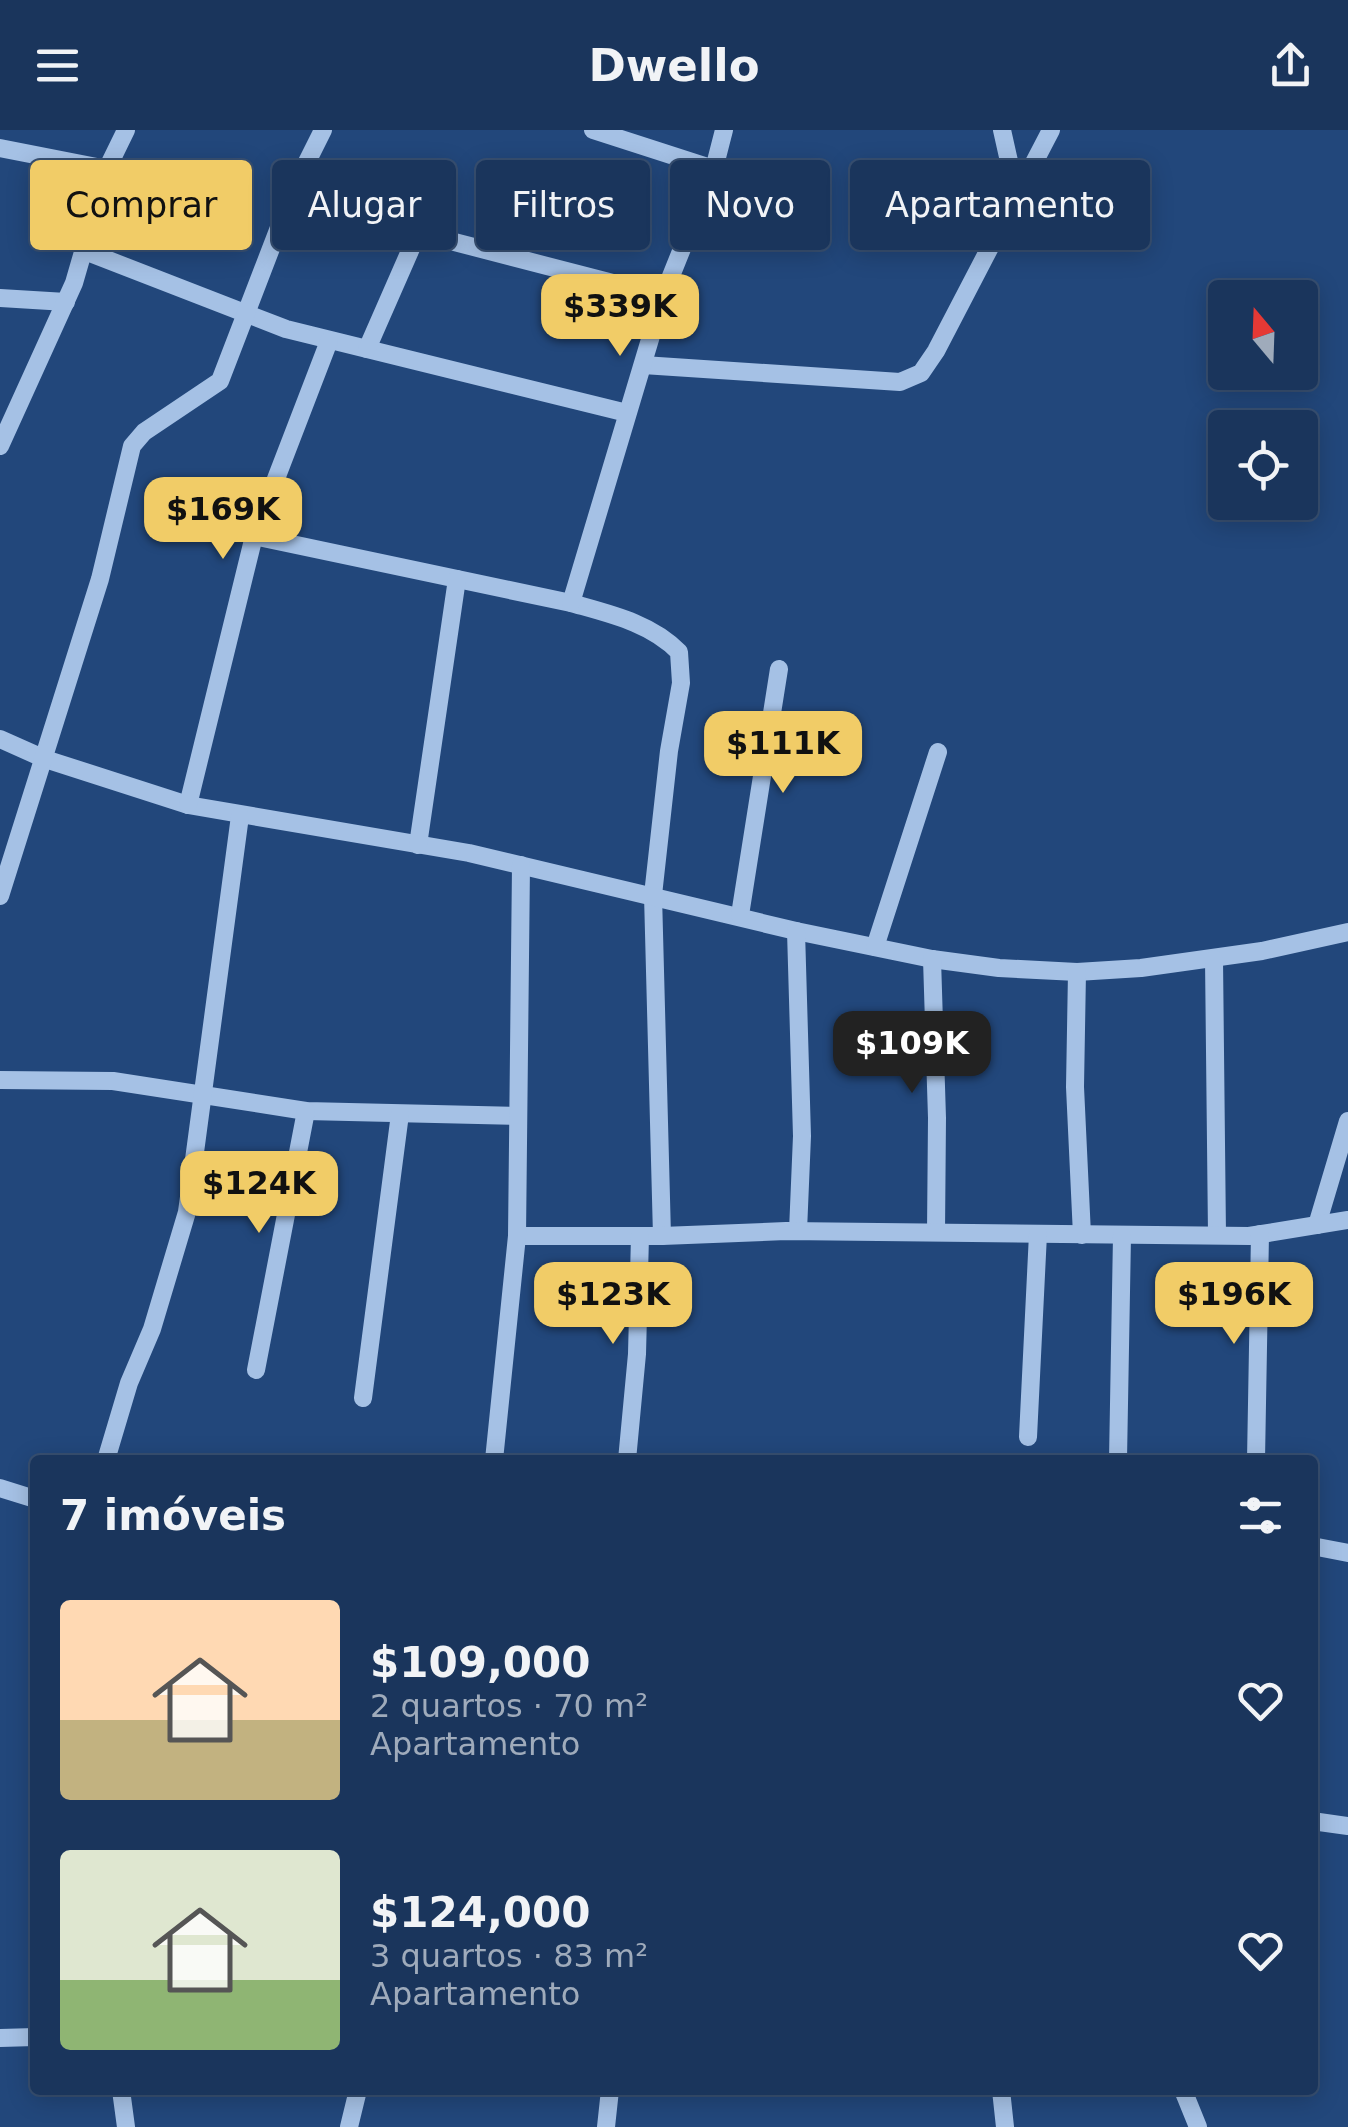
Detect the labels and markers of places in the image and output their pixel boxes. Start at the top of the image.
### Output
pin: $339K [550,274,690,359]
pin: $169K [153,477,293,562]
pin: $111K [713,711,853,796]
pin: $109K [842,1011,982,1096]
pin: $124K [189,1151,329,1236]
pin: $123K [543,1262,683,1347]
pin: $196K [1164,1262,1304,1347]

